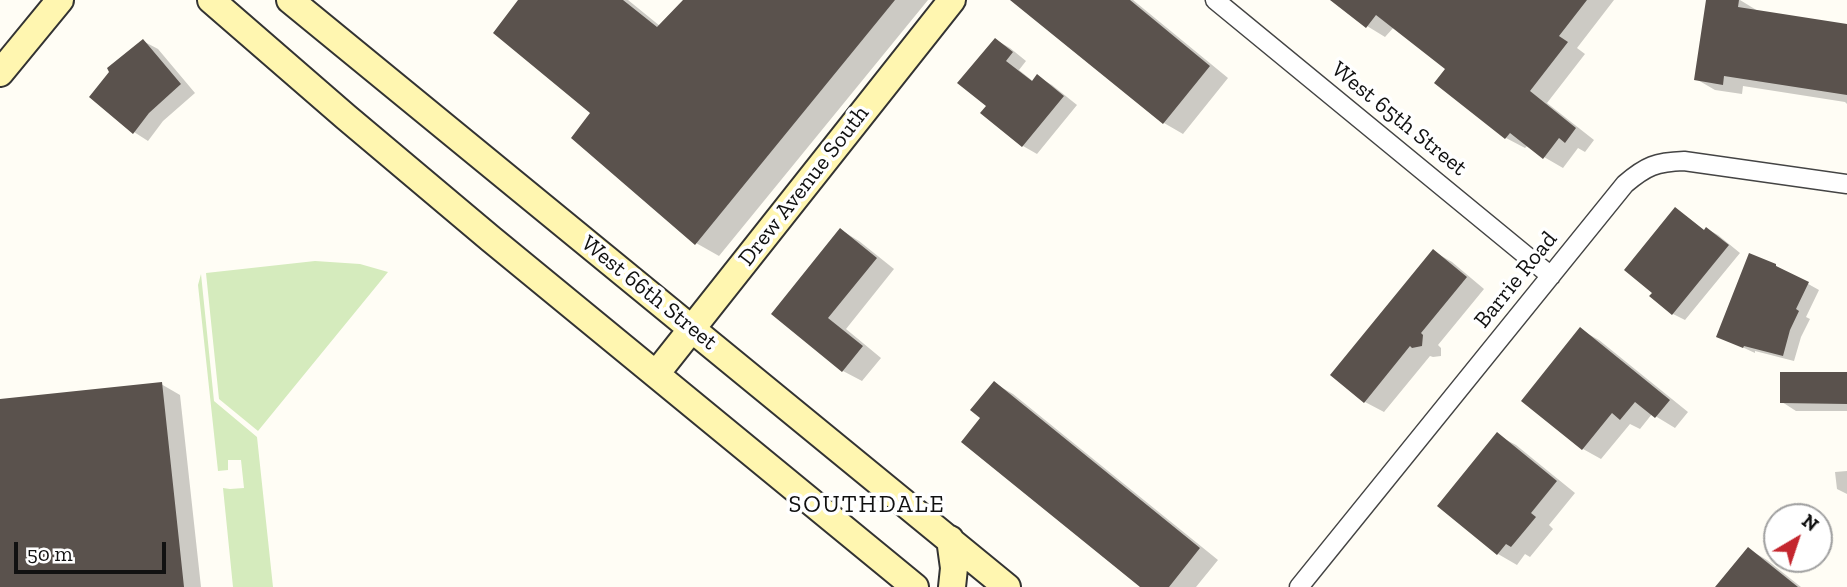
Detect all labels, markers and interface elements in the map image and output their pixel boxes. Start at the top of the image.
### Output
street label: West 65th Street [1326,56,1472,182]
street label: Drew Avenue South [733,100,875,272]
street label: Barrie Road [1469,226,1563,334]
street label: West 66th Street [576,230,722,356]
district label: SOUTHDALE [790,491,944,519]
north arrow [1763,503,1833,573]
text: N [1797,509,1823,536]
scale bar [18,528,170,572]
text: 50 m [27,541,73,566]

